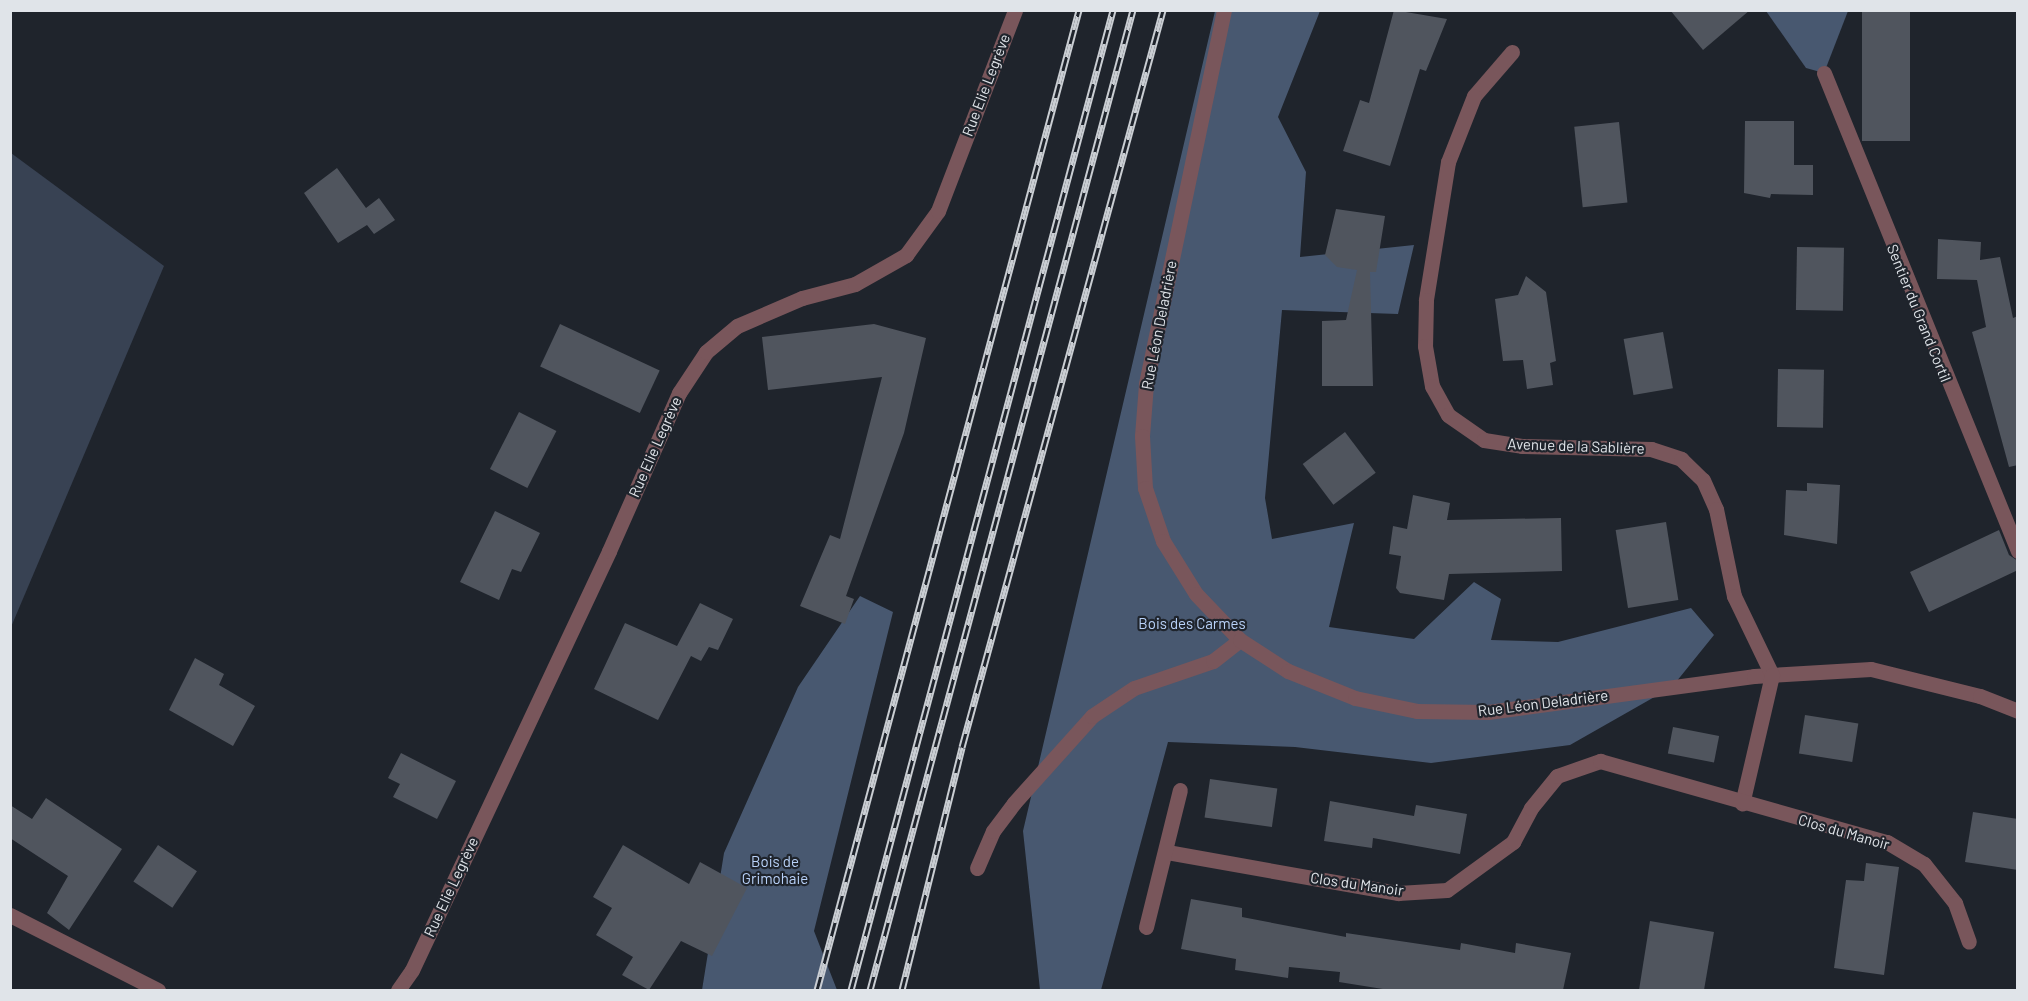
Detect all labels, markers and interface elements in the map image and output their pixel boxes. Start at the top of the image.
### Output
street label: Rue Elie Legrève [958,31,1014,139]
street label: Sentier du Grand Cortil [1883,242,1955,384]
street label: Rue Léon Deladrière [1138,259,1180,391]
street label: Rue Elie Legrève [625,394,685,500]
street label: Avenue de la Sablière [1507,435,1645,457]
park label: Bois des Carmes [1138,615,1246,633]
street label: Rue Léon Deladrière [1477,686,1609,720]
street label: Clos du Manoir [1796,810,1892,854]
street label: Rue Elie Legrève [420,834,482,940]
park label: Bois de Grimohaie [742,852,808,887]
street label: Clos du Manoir [1309,869,1405,899]

